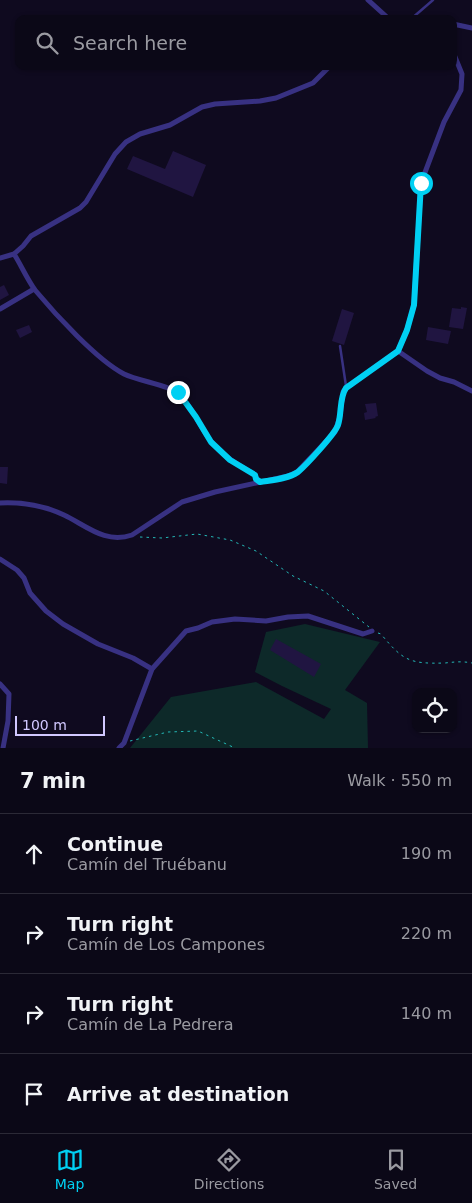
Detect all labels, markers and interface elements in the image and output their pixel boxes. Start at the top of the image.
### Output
search box [15,15,457,70]
icon: search [33,29,61,57]
text: Search here [73,32,187,54]
route start [410,172,433,195]
route end [167,381,190,404]
map controls [412,688,457,733]
button: locate [412,688,457,733]
scale bar [15,713,105,736]
text: 100 m [22,717,67,733]
text: 7 min [20,769,86,793]
text: Walk · 550 m [347,771,452,790]
text: Continue [67,833,163,855]
icon: ahead [20,840,48,868]
text: 190 m [401,844,452,863]
text: Camín del Truébanu [67,855,227,874]
text: Turn right [67,913,173,935]
icon: right [20,920,48,948]
text: 220 m [401,924,452,943]
text: Camín de Los Campones [67,935,265,954]
text: Turn right [67,993,173,1015]
icon: right [20,1000,48,1028]
text: 140 m [401,1004,452,1023]
text: Camín de La Pedrera [67,1015,234,1034]
icon: arrive [20,1080,48,1108]
text: Arrive at destination [67,1083,289,1105]
tab: Map [55,1146,84,1192]
tab: Directions [194,1146,264,1192]
tab: Saved [374,1146,417,1192]

